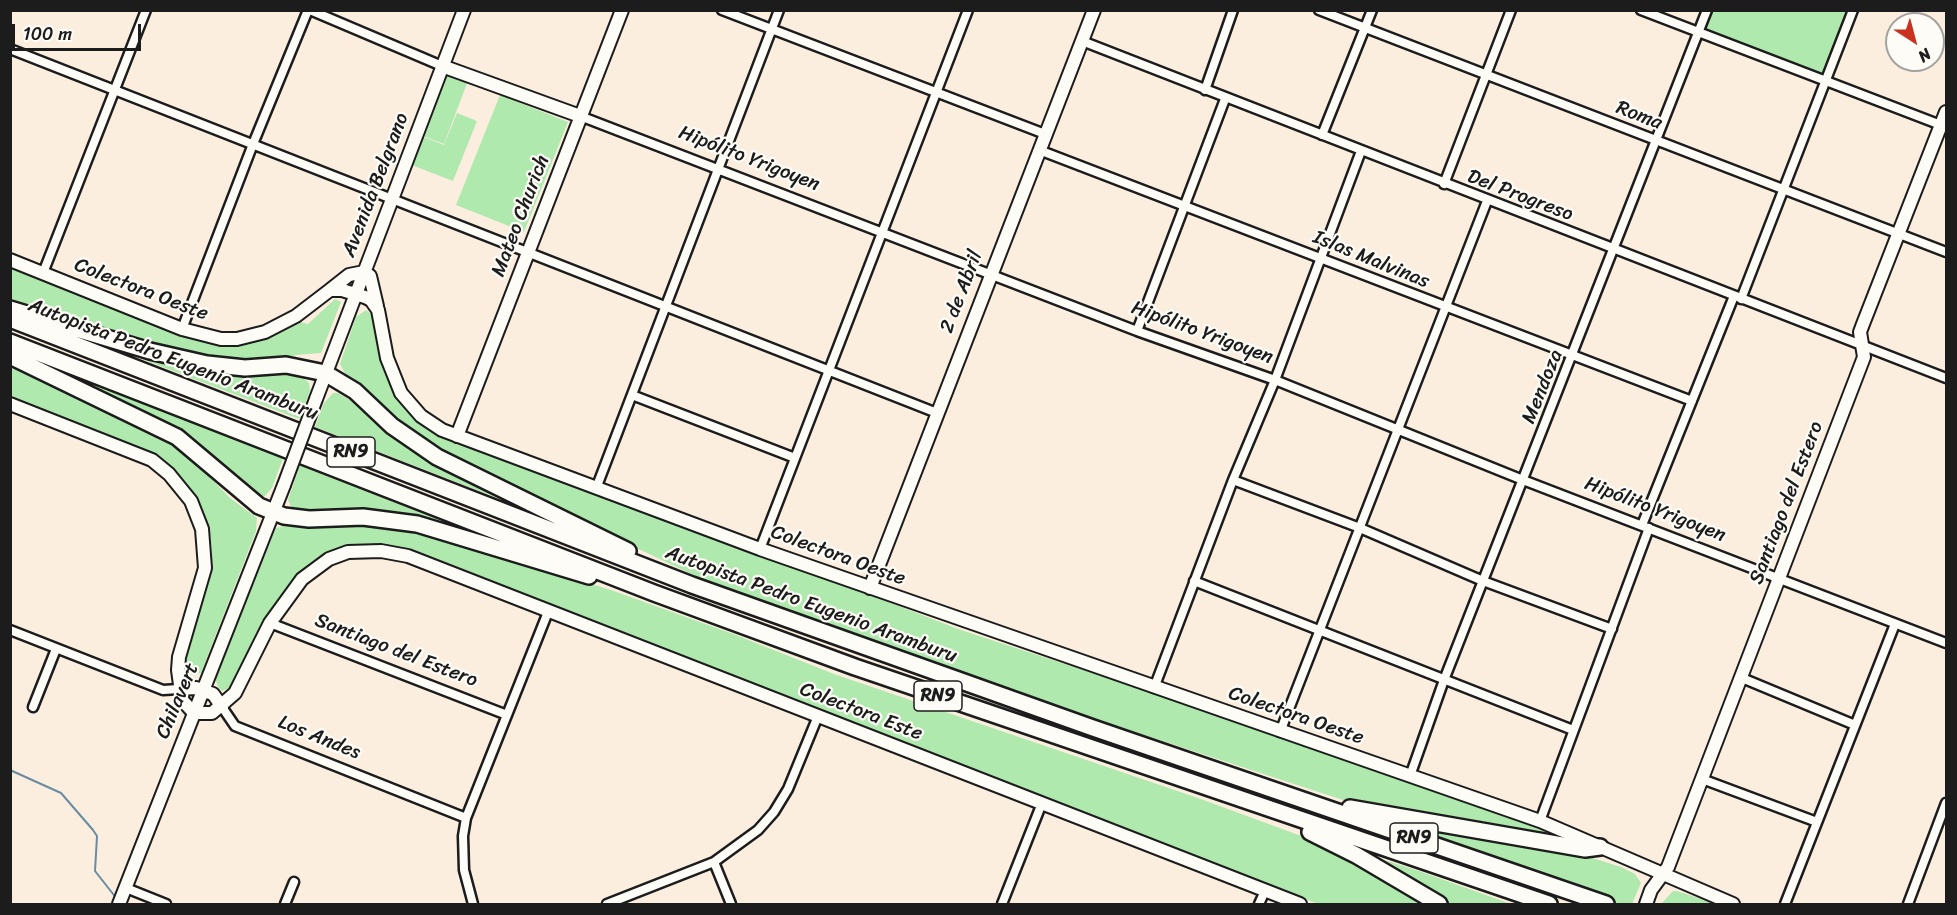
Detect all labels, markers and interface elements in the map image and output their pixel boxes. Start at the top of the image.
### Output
scale bar [15,12,144,50]
north arrow [1885,12,1945,72]
text: 100 m [23,18,72,50]
text: N [1912,40,1938,70]
street label: Roma [1612,96,1666,136]
street label: Avenida Belgrano [337,110,415,260]
street label: Hipólito Yrigoyen [675,121,823,197]
street label: Mateo Churich [487,152,555,280]
street label: Del Progreso [1464,165,1576,227]
street label: Islas Malvinas [1309,226,1433,294]
street label: 2 de Abril [935,247,989,337]
street label: Colectora Oeste [71,253,211,327]
street label: Autopista Pedro Eugenio Aramburu [25,294,321,426]
street label: Hipólito Yrigoyen [1128,296,1276,370]
street label: Mendoza [1517,347,1569,427]
street label: Santiago del Estero [1745,418,1829,588]
road number: RN9 [327,437,375,467]
street label: Hipólito Yrigoyen [1581,472,1729,548]
street label: Colectora Oeste [767,521,909,591]
street label: Autopista Pedro Eugenio Aramburu [662,541,960,669]
street label: Santiago del Estero [311,609,481,693]
street label: Chilavert [151,659,205,743]
street label: Colectora Este [796,678,926,746]
road number: RN9 [914,681,962,711]
street label: Colectora Oeste [1225,682,1367,750]
street label: Los Andes [274,711,364,765]
road number: RN9 [1390,823,1438,853]

